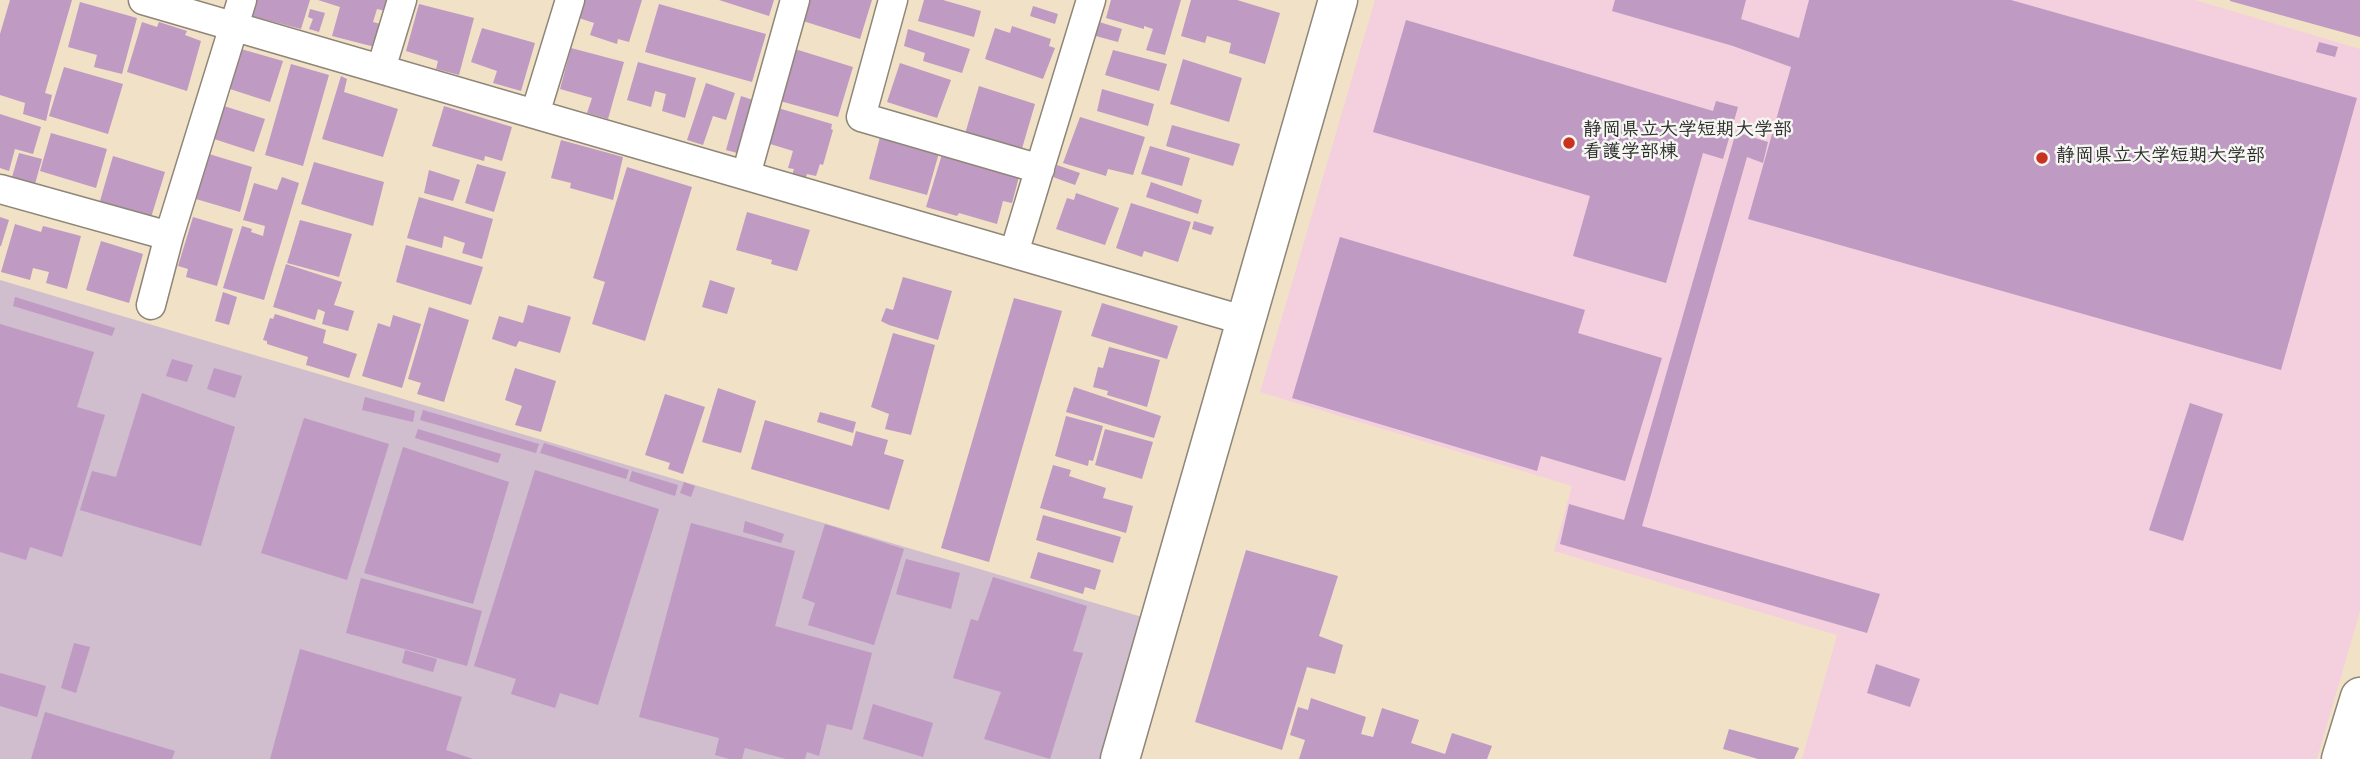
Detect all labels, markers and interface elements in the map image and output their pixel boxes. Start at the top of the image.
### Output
place label: 静岡県立大学短期大学部 看護学部棟 [1583,121,1792,165]
marker: 静岡県立大学短期大学部 看護学部棟 [1561,135,1577,151]
place label: 静岡県立大学短期大学部 [2056,147,2265,169]
marker: 静岡県立大学短期大学部 [2034,150,2050,166]

